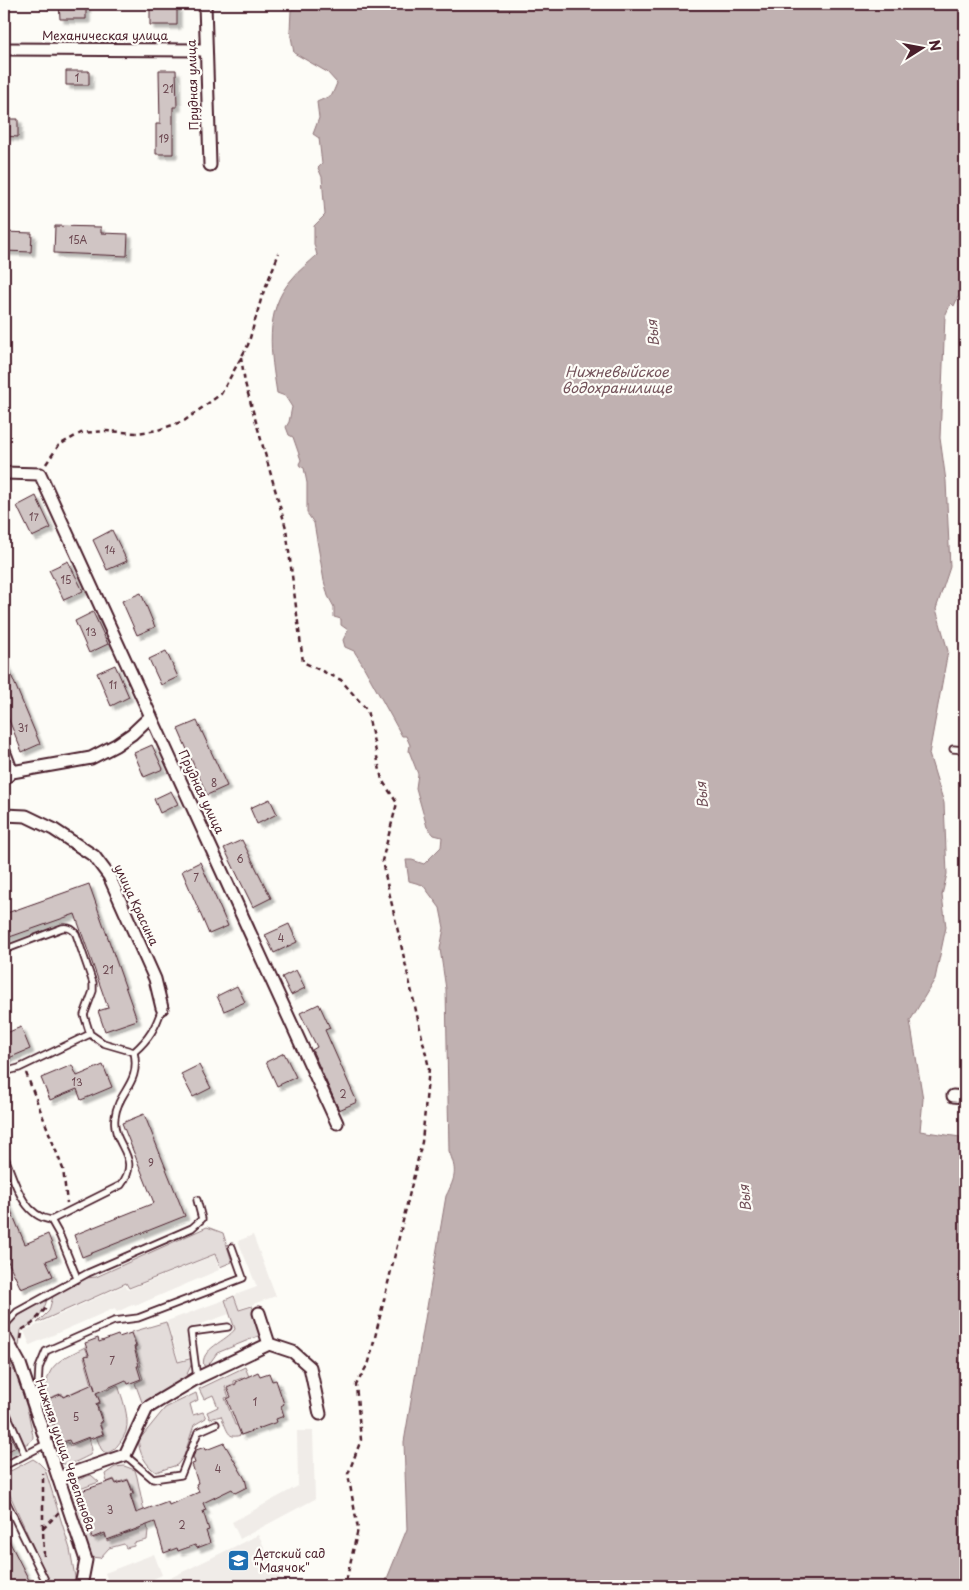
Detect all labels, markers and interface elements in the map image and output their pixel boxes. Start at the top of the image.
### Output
north arrow [896,22,946,72]
street label: Механическая улица [42,26,169,44]
text: N [924,38,947,53]
street label: Прудная улица [181,39,203,131]
house number: 1 [75,70,79,85]
house number: 21 [162,81,174,96]
house number: 19 [159,131,169,146]
house number: 15А [69,232,88,247]
water label: Выя [641,317,664,347]
water label: Нижневыйское водохранилище [562,361,673,398]
house number: 17 [29,509,40,524]
house number: 14 [104,542,116,557]
house number: 15 [61,572,71,587]
house number: 13 [85,624,97,639]
house number: 11 [109,677,117,692]
house number: 31 [18,720,28,735]
street label: Прудная улица [175,747,229,837]
house number: 8 [211,775,217,790]
water label: Выя [690,779,713,809]
house number: 6 [236,851,244,866]
street label: улица Красина [110,861,164,949]
house number: 7 [193,870,199,885]
house number: 4 [278,930,285,945]
house number: 21 [102,962,114,977]
house number: 13 [71,1074,83,1089]
house number: 2 [339,1086,347,1101]
house number: 9 [148,1155,154,1170]
water label: Выя [733,1182,756,1212]
house number: 7 [109,1353,115,1368]
street label: Нижняя улица Черепанова [31,1376,101,1534]
house number: 1 [253,1394,257,1409]
house number: 5 [73,1409,79,1424]
house number: 4 [215,1461,222,1476]
house number: 3 [107,1502,113,1517]
house number: 2 [178,1517,186,1532]
place label: Детский сад "Маячок" [253,1544,325,1576]
school or university icon: Детский сад "Маячок" [226,1549,250,1573]

